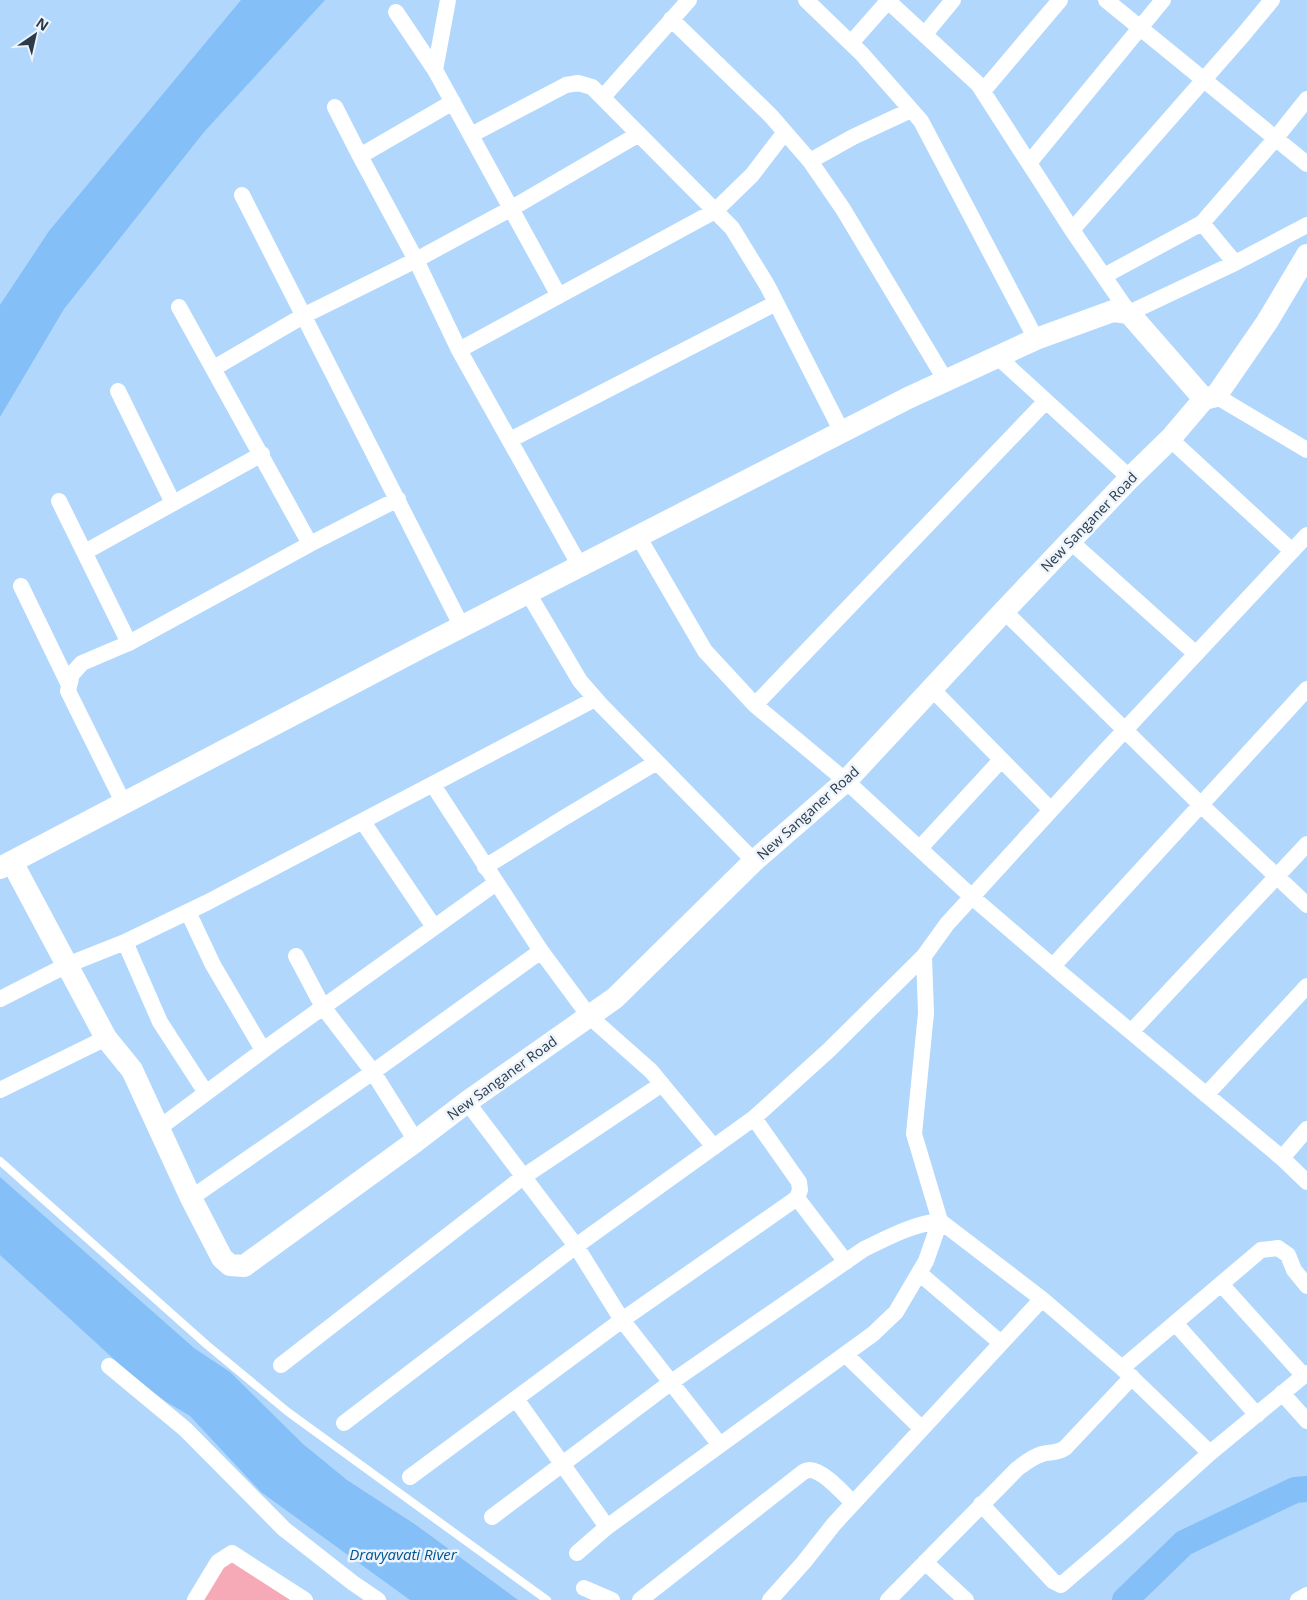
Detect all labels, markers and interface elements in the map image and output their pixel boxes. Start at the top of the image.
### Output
north arrow [10,10,60,60]
text: N [33,13,53,35]
street label: New Sanganer Road [1036,468,1141,576]
street label: New Sanganer Road [752,762,863,864]
street label: New Sanganer Road [443,1031,560,1124]
water label: Dravyavati River [349,1544,458,1564]

